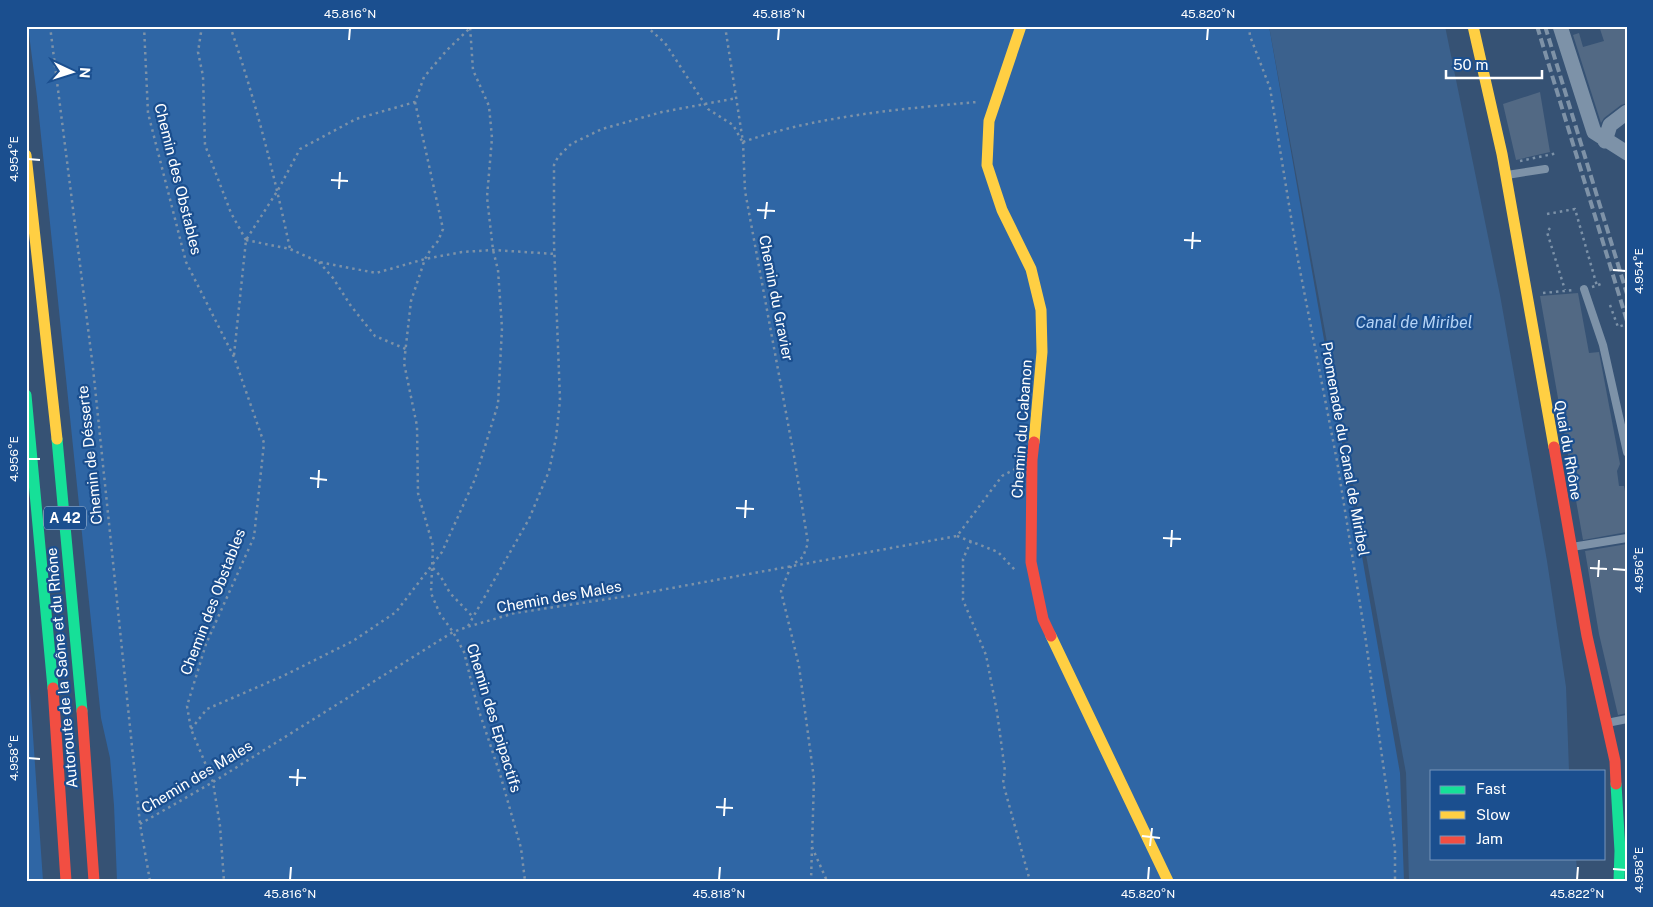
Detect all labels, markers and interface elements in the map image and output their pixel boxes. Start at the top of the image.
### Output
text: 45.816°N [324,7,376,21]
text: 45.818°N [753,7,805,21]
text: 45.820°N [1181,7,1235,21]
north arrow [48,48,98,98]
scale bar [1446,48,1542,80]
text: 50 m [1453,56,1488,73]
text: N [77,67,93,79]
street label: Chemin des Obstables [151,101,206,256]
text: 4.954°E [7,136,21,182]
street label: Chemin du Gravier [756,233,797,362]
text: 4.954°E [1632,248,1646,294]
water label: Canal de Miribel [1355,313,1473,332]
street label: Promenade du Canal de Miribel [1318,340,1373,557]
street label: Chemin du Cabanon [1008,359,1035,499]
street label: Chemin de Désserte [74,385,105,525]
street label: Quai du Rhône [1551,399,1586,501]
text: 4.956°E [7,436,21,482]
road number: A 42 [44,506,86,530]
street label: Chemin des Obstables [177,526,248,677]
street label: Autoroute de la Saône et du Rhône [43,547,80,789]
text: 4.956°E [1632,547,1646,593]
street label: Chemin des Males [495,577,623,616]
street label: Chemin des Epipactifs [464,641,525,794]
text: 4.958°E [7,735,21,781]
street label: Chemin des Males [138,737,255,816]
legend [1430,770,1606,860]
text: Fast [1476,780,1506,797]
text: Slow [1476,806,1511,823]
text: Jam [1476,830,1503,847]
text: 4.958°E [1632,847,1646,893]
text: 45.816°N [264,887,316,901]
text: 45.818°N [693,887,745,901]
text: 45.820°N [1121,887,1175,901]
text: 45.822°N [1550,887,1604,901]

